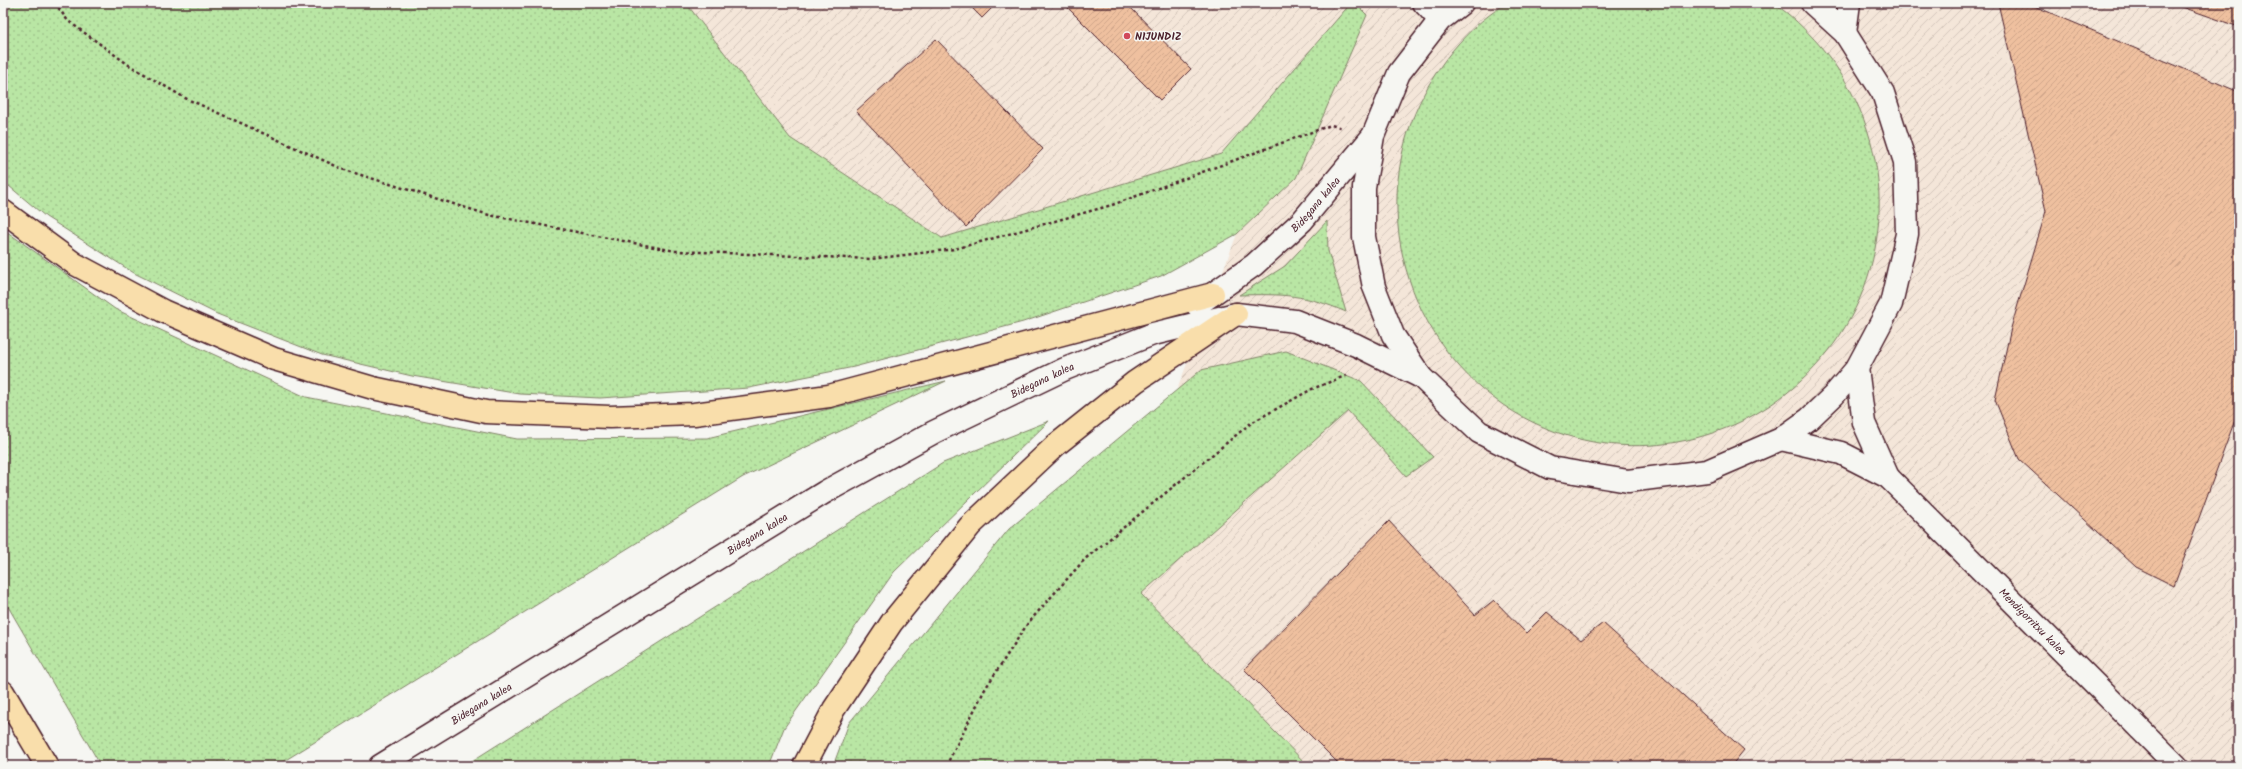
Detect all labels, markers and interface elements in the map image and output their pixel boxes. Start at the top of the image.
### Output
place label: N1JUNDIZ [1135,28,1182,46]
marker: N1JUNDIZ [1122,31,1132,41]
street label: Bidegana kalea [1287,173,1345,237]
street label: Bidegana kalea [1008,358,1077,404]
street label: Bidegana kalea [724,509,792,560]
street label: Mendigorritxu kalea [1994,584,2070,660]
street label: Bidegana kalea [448,679,516,730]

